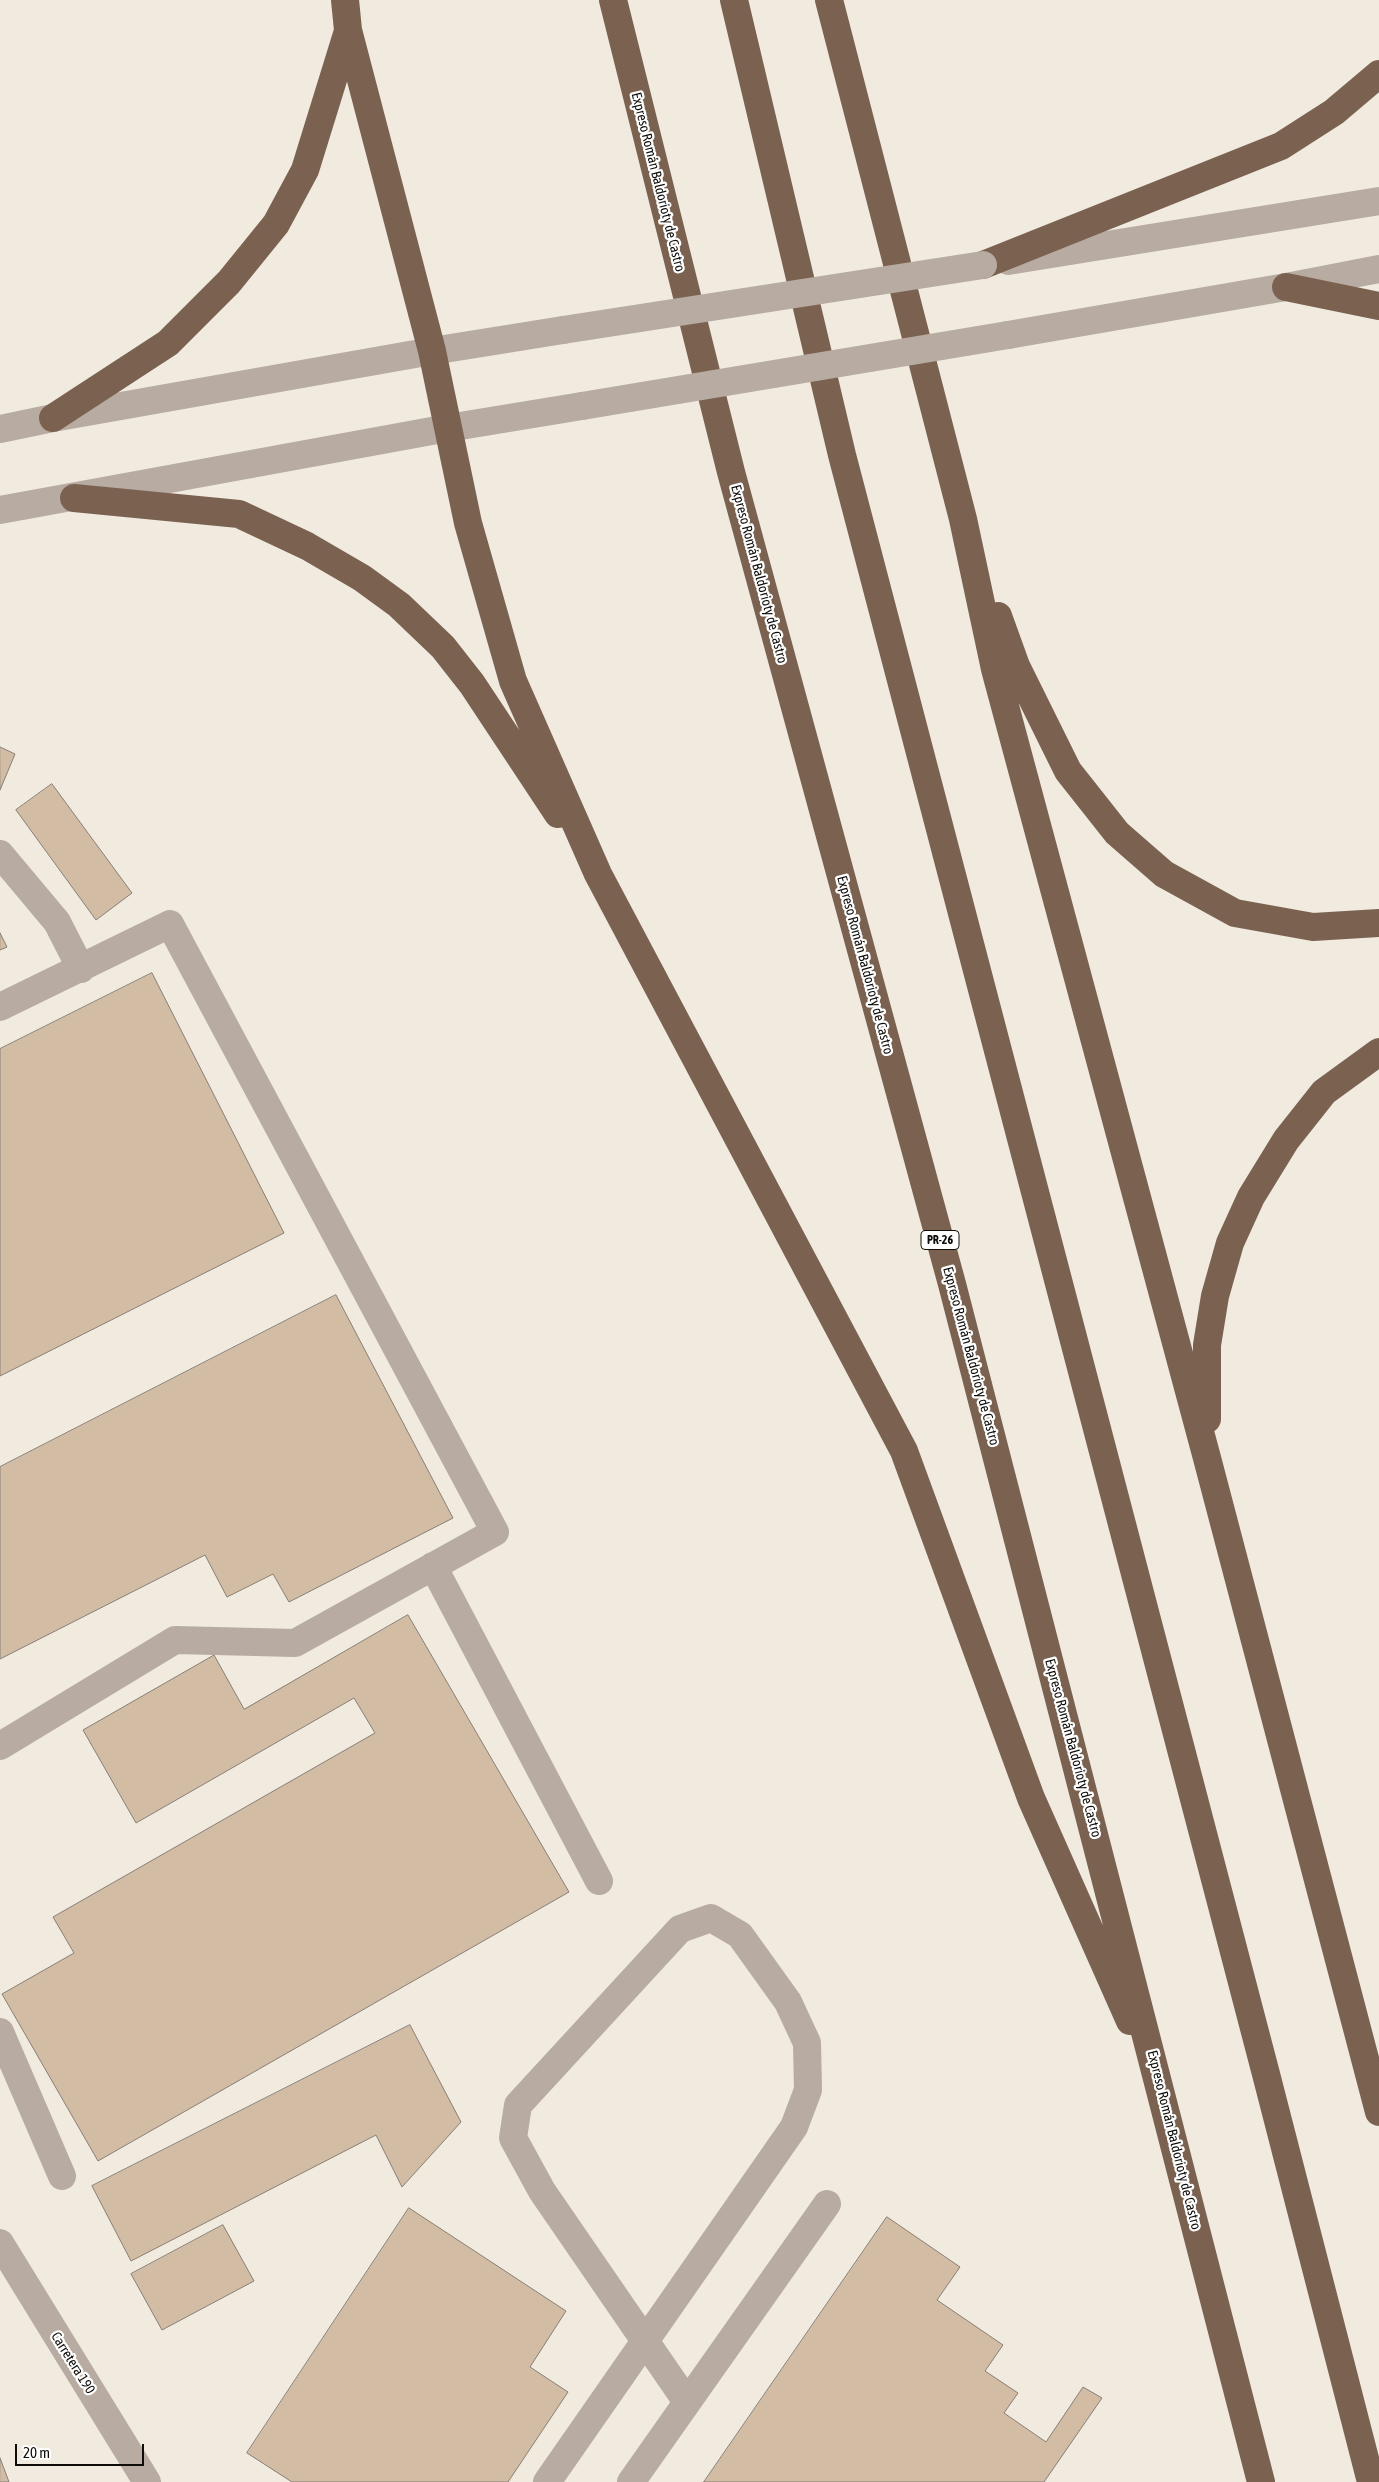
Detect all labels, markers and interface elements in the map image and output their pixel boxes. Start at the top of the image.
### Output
street label: Expreso Román Baldorioty de Castro [628,91,688,273]
street label: Expreso Román Baldorioty de Castro [727,483,791,665]
street label: Expreso Román Baldorioty de Castro [833,874,897,1056]
road number: PR-26 [921,1230,959,1250]
street label: Expreso Román Baldorioty de Castro [939,1265,1003,1447]
street label: Expreso Román Baldorioty de Castro [1041,1657,1105,1839]
street label: Expreso Román Baldorioty de Castro [1144,2049,1204,2231]
street label: Carretera 190 [47,2329,99,2397]
scale bar [18,2434,146,2466]
text: 20 m [23,2444,50,2461]

